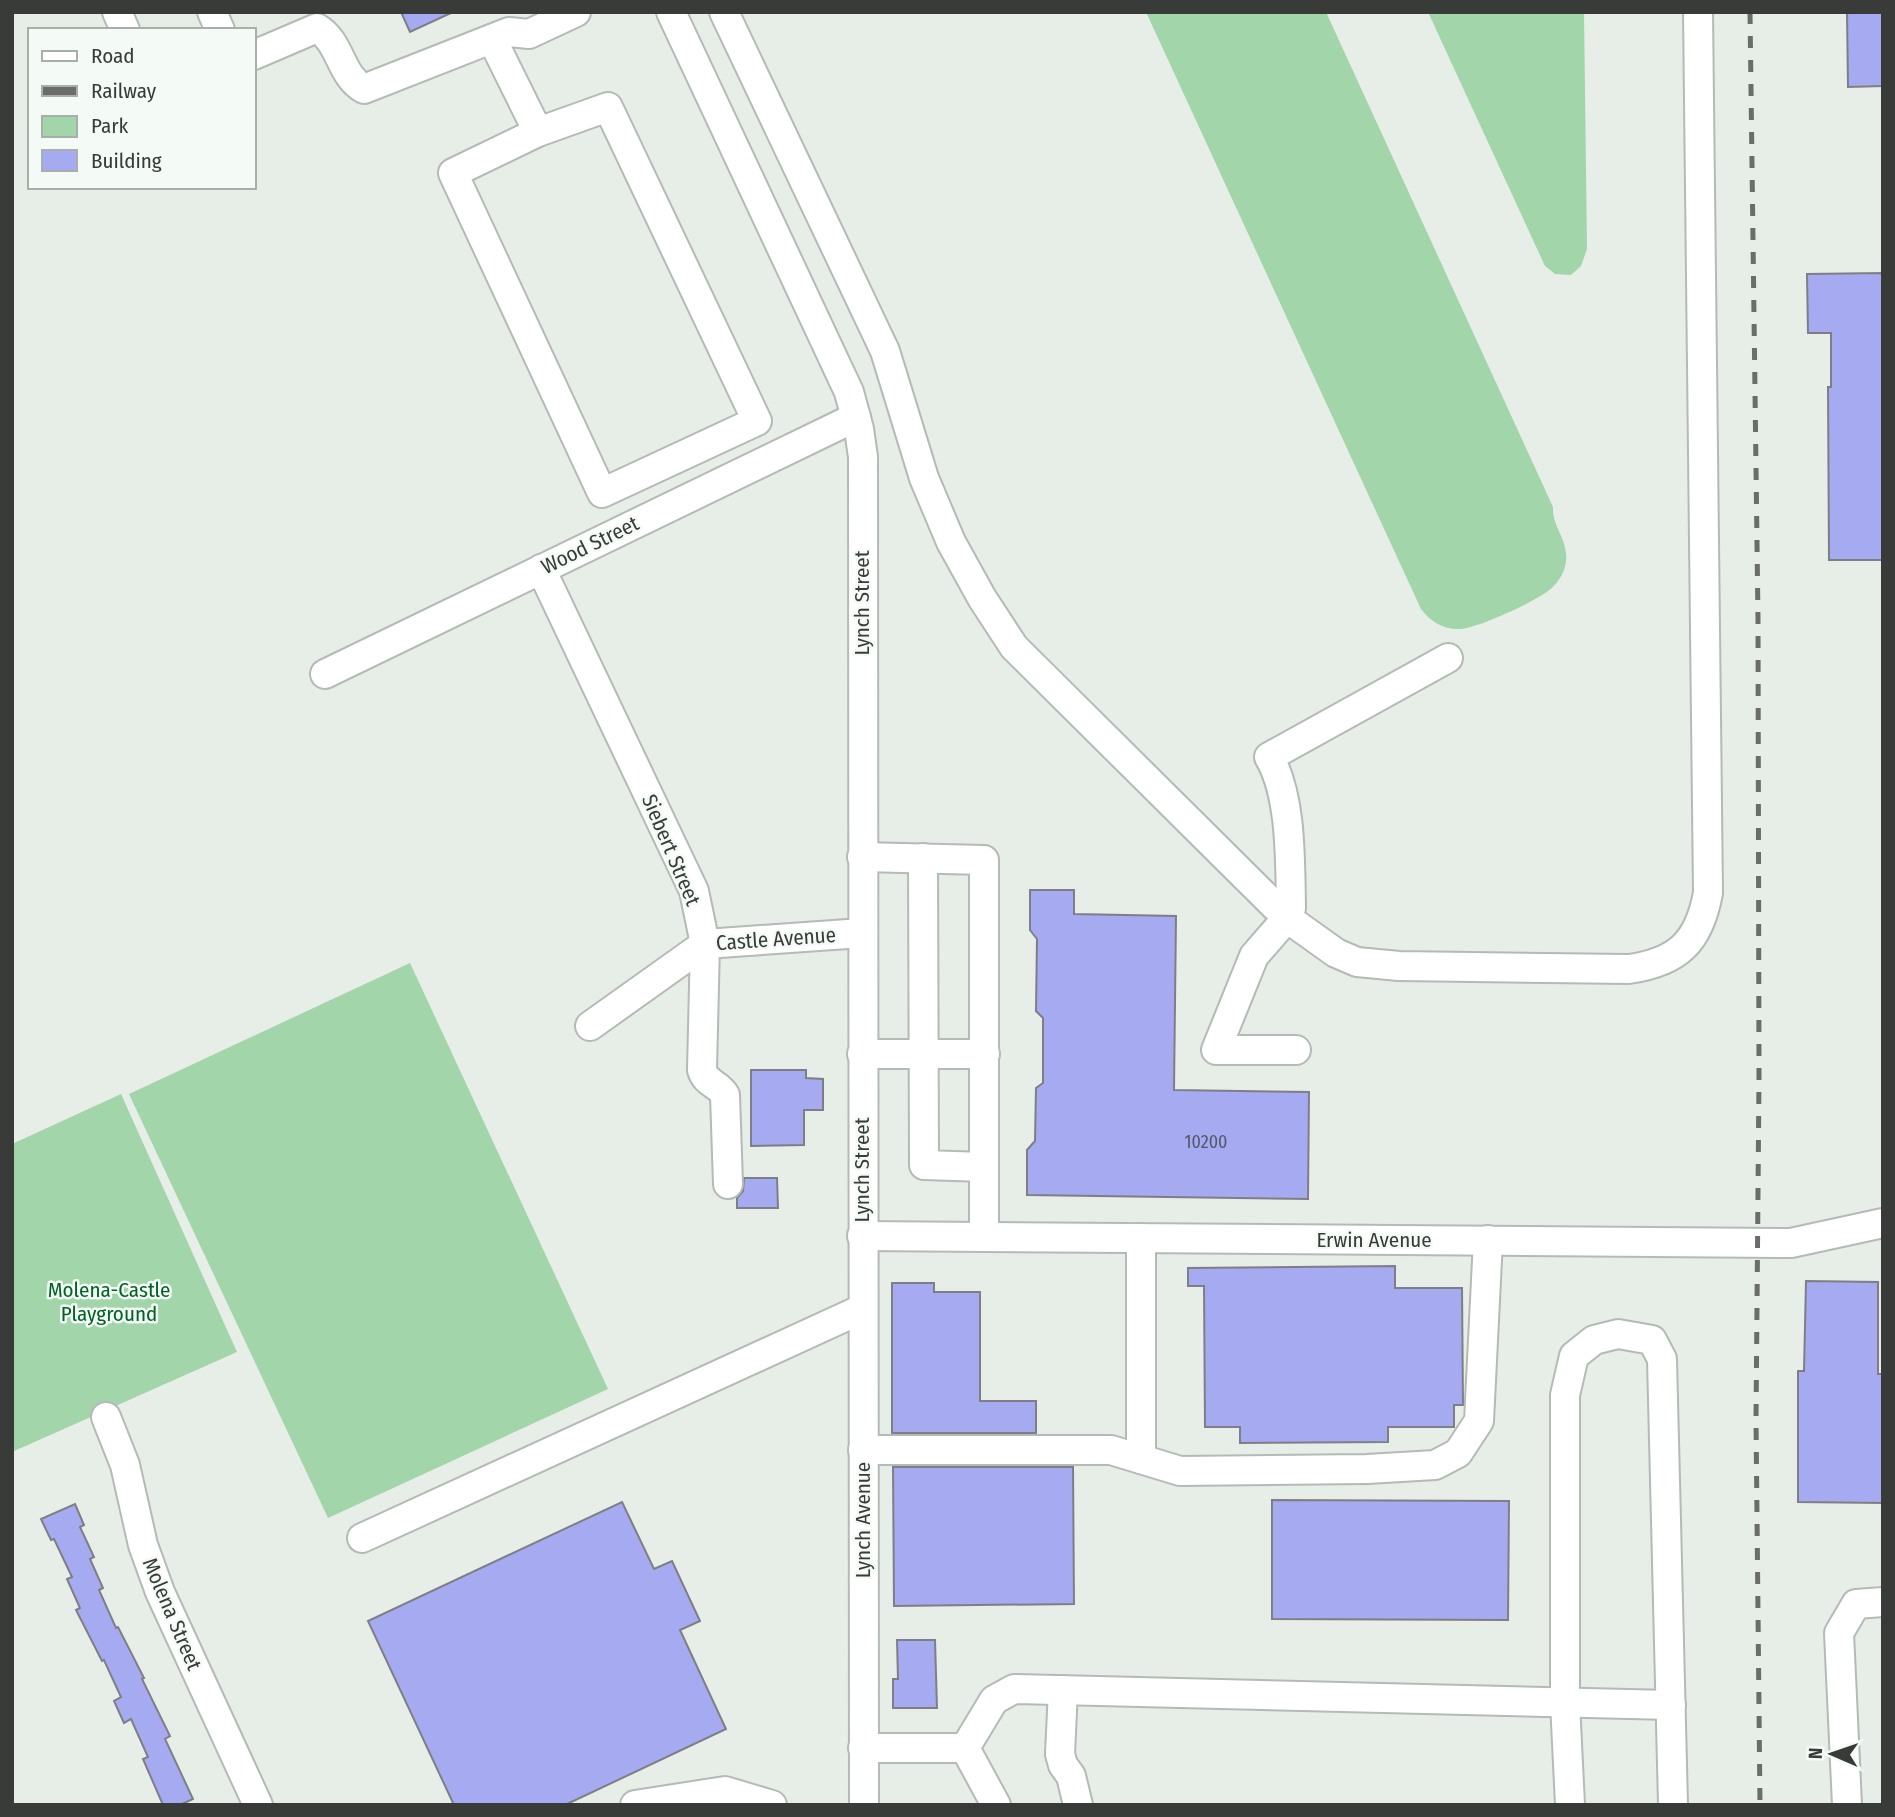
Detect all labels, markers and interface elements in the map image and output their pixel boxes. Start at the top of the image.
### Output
legend [28,28,256,189]
text: Road [91,43,135,69]
text: Railway [91,78,157,104]
text: Park [91,113,129,139]
text: Building [91,148,162,174]
street label: Wood Street [537,510,643,580]
street label: Lynch Street [849,550,875,656]
street label: Siebert Street [636,790,706,910]
street label: Castle Avenue [715,922,837,956]
street label: Lynch Street [849,1117,875,1223]
house number: 10200 [1185,1131,1227,1153]
street label: Erwin Avenue [1316,1227,1432,1253]
park label: Molena-Castle Playground [48,1277,170,1327]
street label: Lynch Avenue [850,1462,876,1578]
street label: Molena Street [137,1554,207,1674]
north arrow [1797,1719,1867,1789]
text: N [1804,1747,1827,1760]

